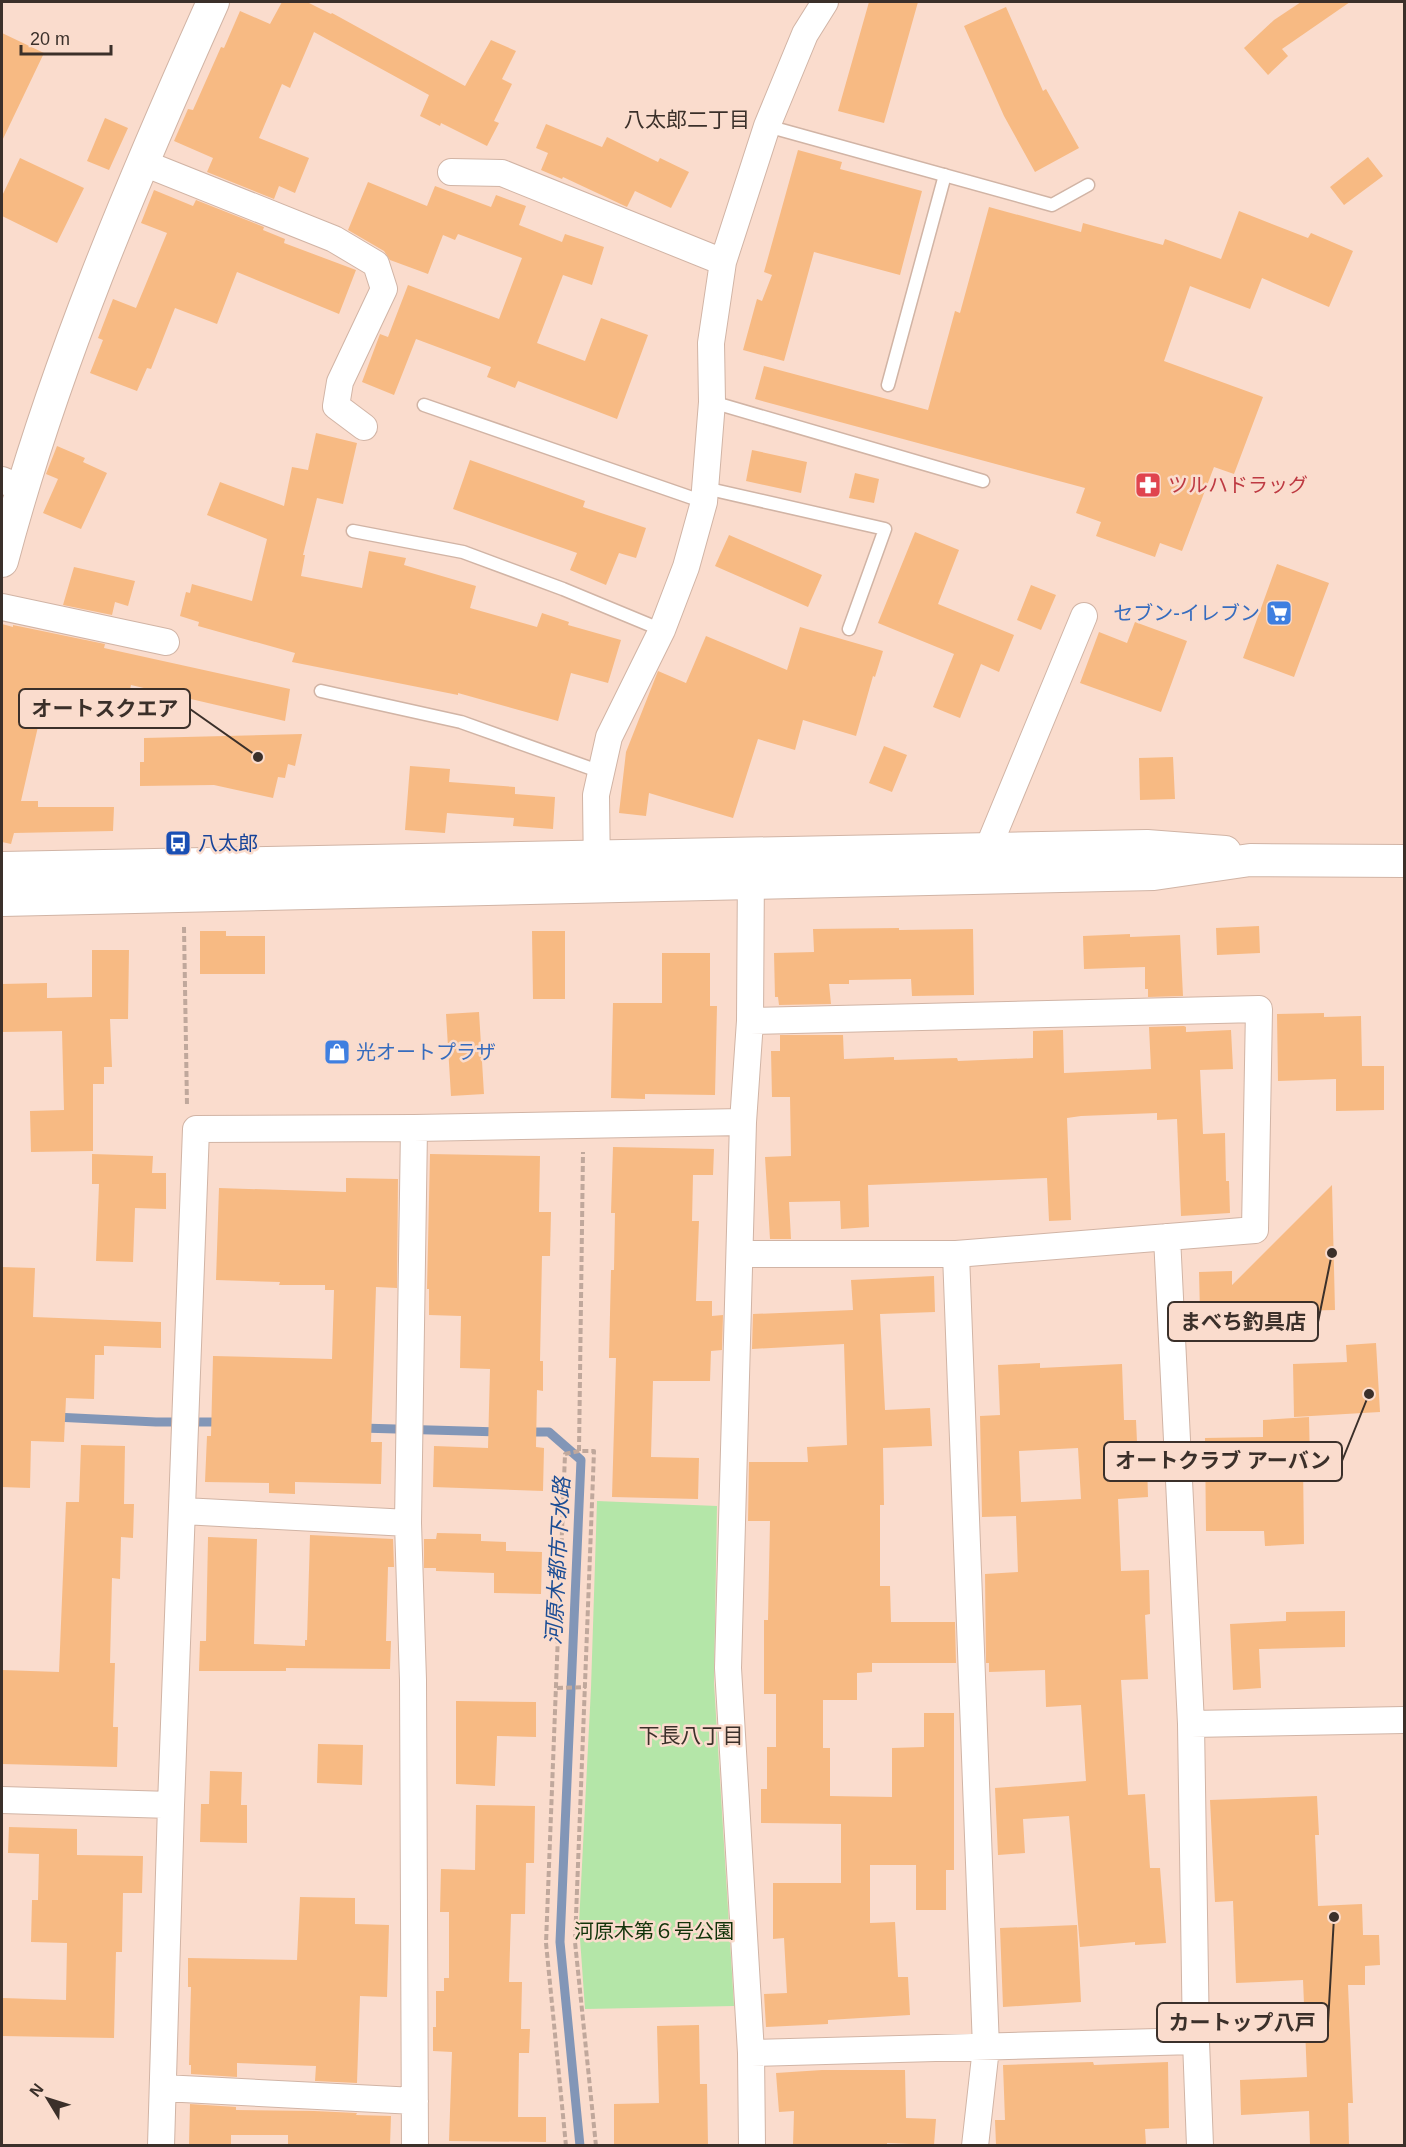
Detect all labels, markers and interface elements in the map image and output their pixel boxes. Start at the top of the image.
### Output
scale bar [21,18,111,56]
text: 20 m [30,29,70,49]
district label: 八太郎二丁目 [624,108,750,131]
pharmacy icon: ツルハドラッグ [1133,470,1163,500]
place label: ツルハドラッグ [1168,474,1308,496]
supermarket icon: セブン-イレブン [1264,598,1294,628]
place label: セブン-イレブン [1113,602,1260,624]
callout: オートスクエア [19,689,190,728]
text: オートスクエア [32,697,179,720]
bus stop icon: 八太郎 [163,828,193,858]
place label: 八太郎 [198,832,258,854]
shop icon: 光オートプラザ [322,1037,352,1067]
place label: 光オートプラザ [356,1041,496,1063]
callout: まべち釣具店 [1168,1302,1318,1341]
text: まべち釣具店 [1180,1310,1306,1333]
callout: オートクラブ アーバン [1104,1442,1342,1481]
text: オートクラブ アーバン [1115,1449,1331,1472]
water label: 河原木都市下水路 [542,1474,573,1645]
district label: 下長八丁目 [639,1724,744,1747]
park label: 河原木第６号公園 [574,1920,734,1942]
callout: カートップ八戸 [1157,2003,1328,2042]
text: カートップ八戸 [1169,2011,1316,2034]
north arrow [18,2069,78,2129]
text: N [26,2080,47,2100]

